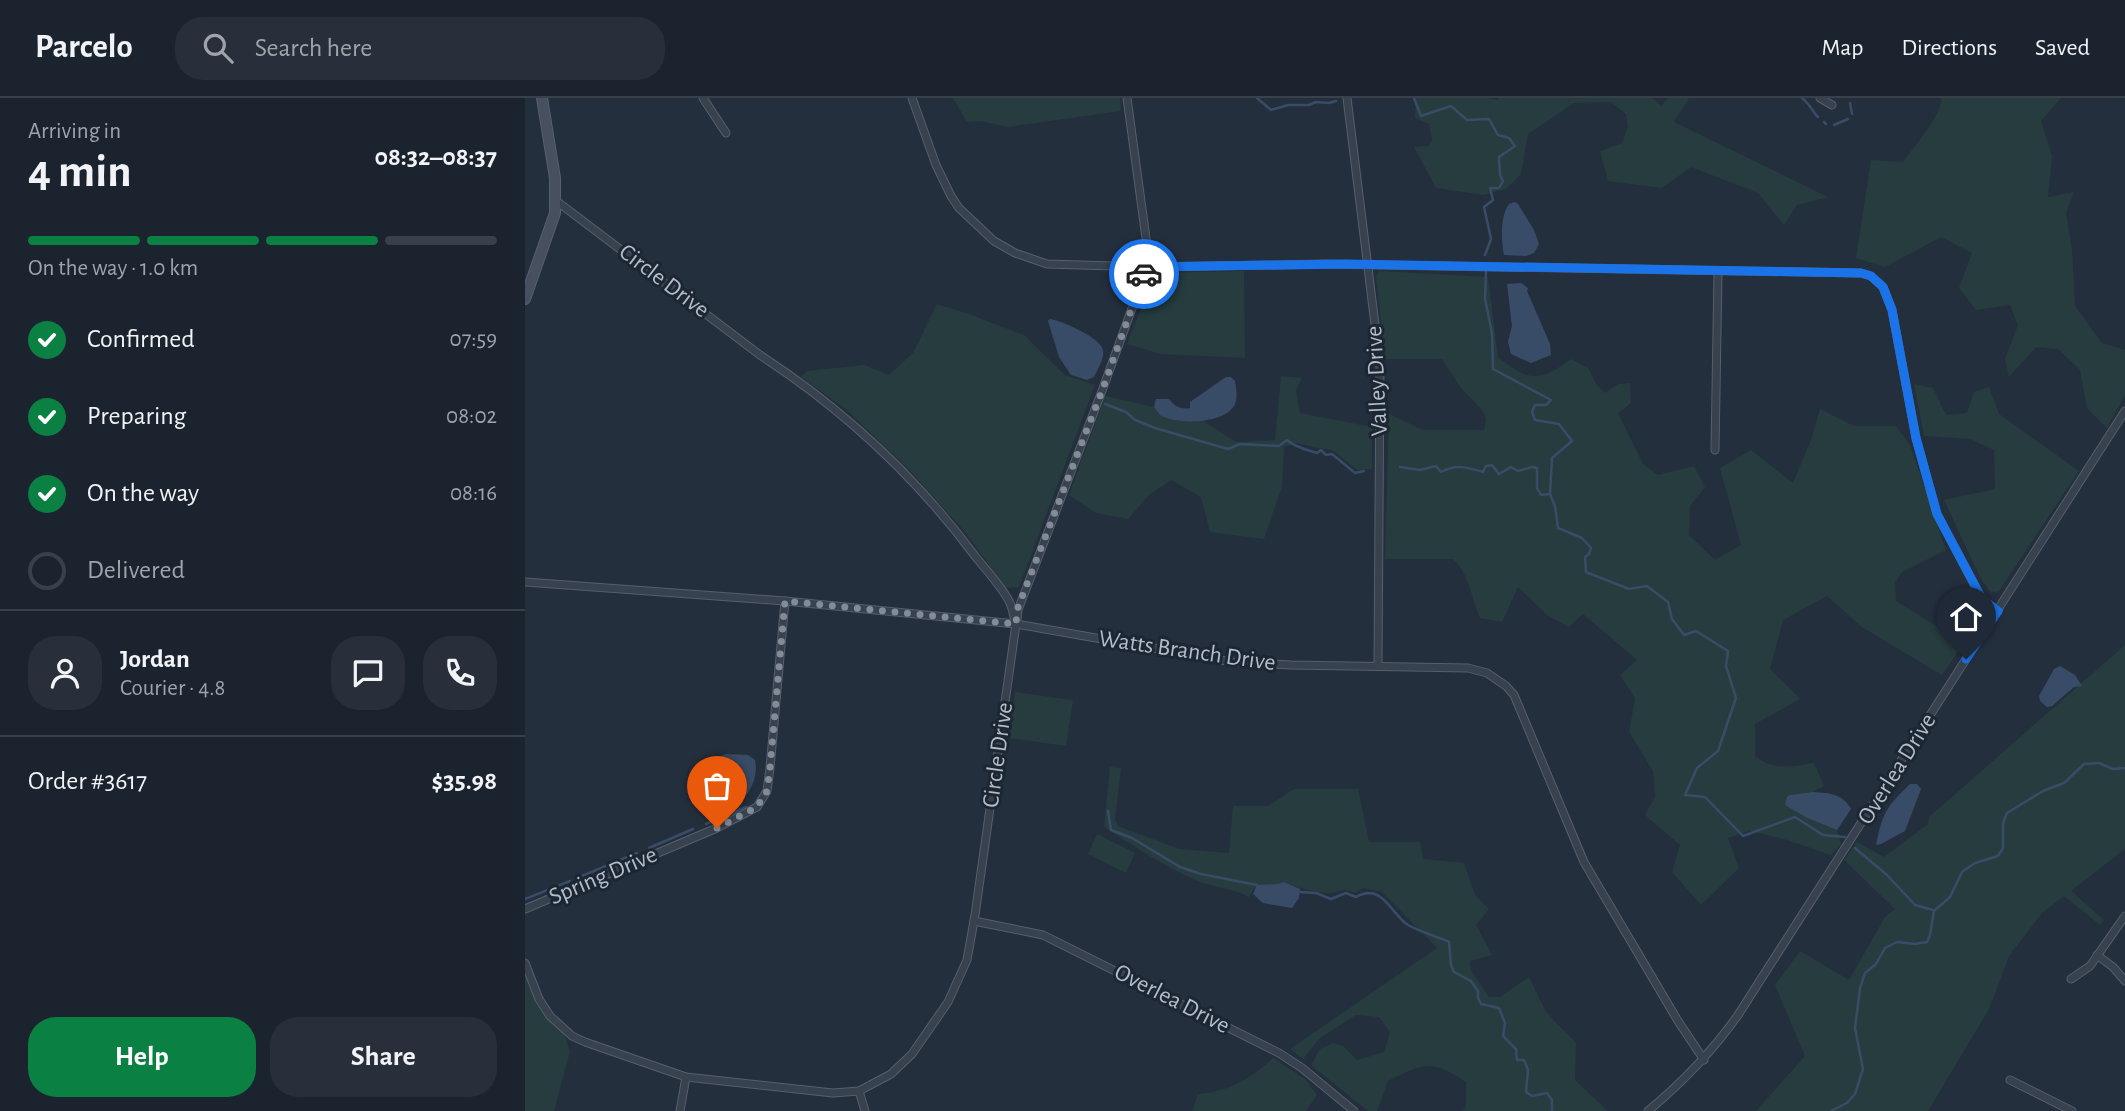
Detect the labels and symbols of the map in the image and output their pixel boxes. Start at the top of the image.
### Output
street label: Circle Drive [614,239,714,323]
courier [1109,239,1179,309]
street label: Valley Drive [1362,325,1392,437]
pin [1936,587,1996,659]
street label: Watts Branch Drive [1097,627,1277,675]
street label: Circle Drive [979,701,1017,809]
street label: Overlea Drive [1853,709,1941,829]
pin [687,756,747,828]
street label: Spring Drive [545,843,661,909]
street label: Overlea Drive [1110,960,1234,1038]

